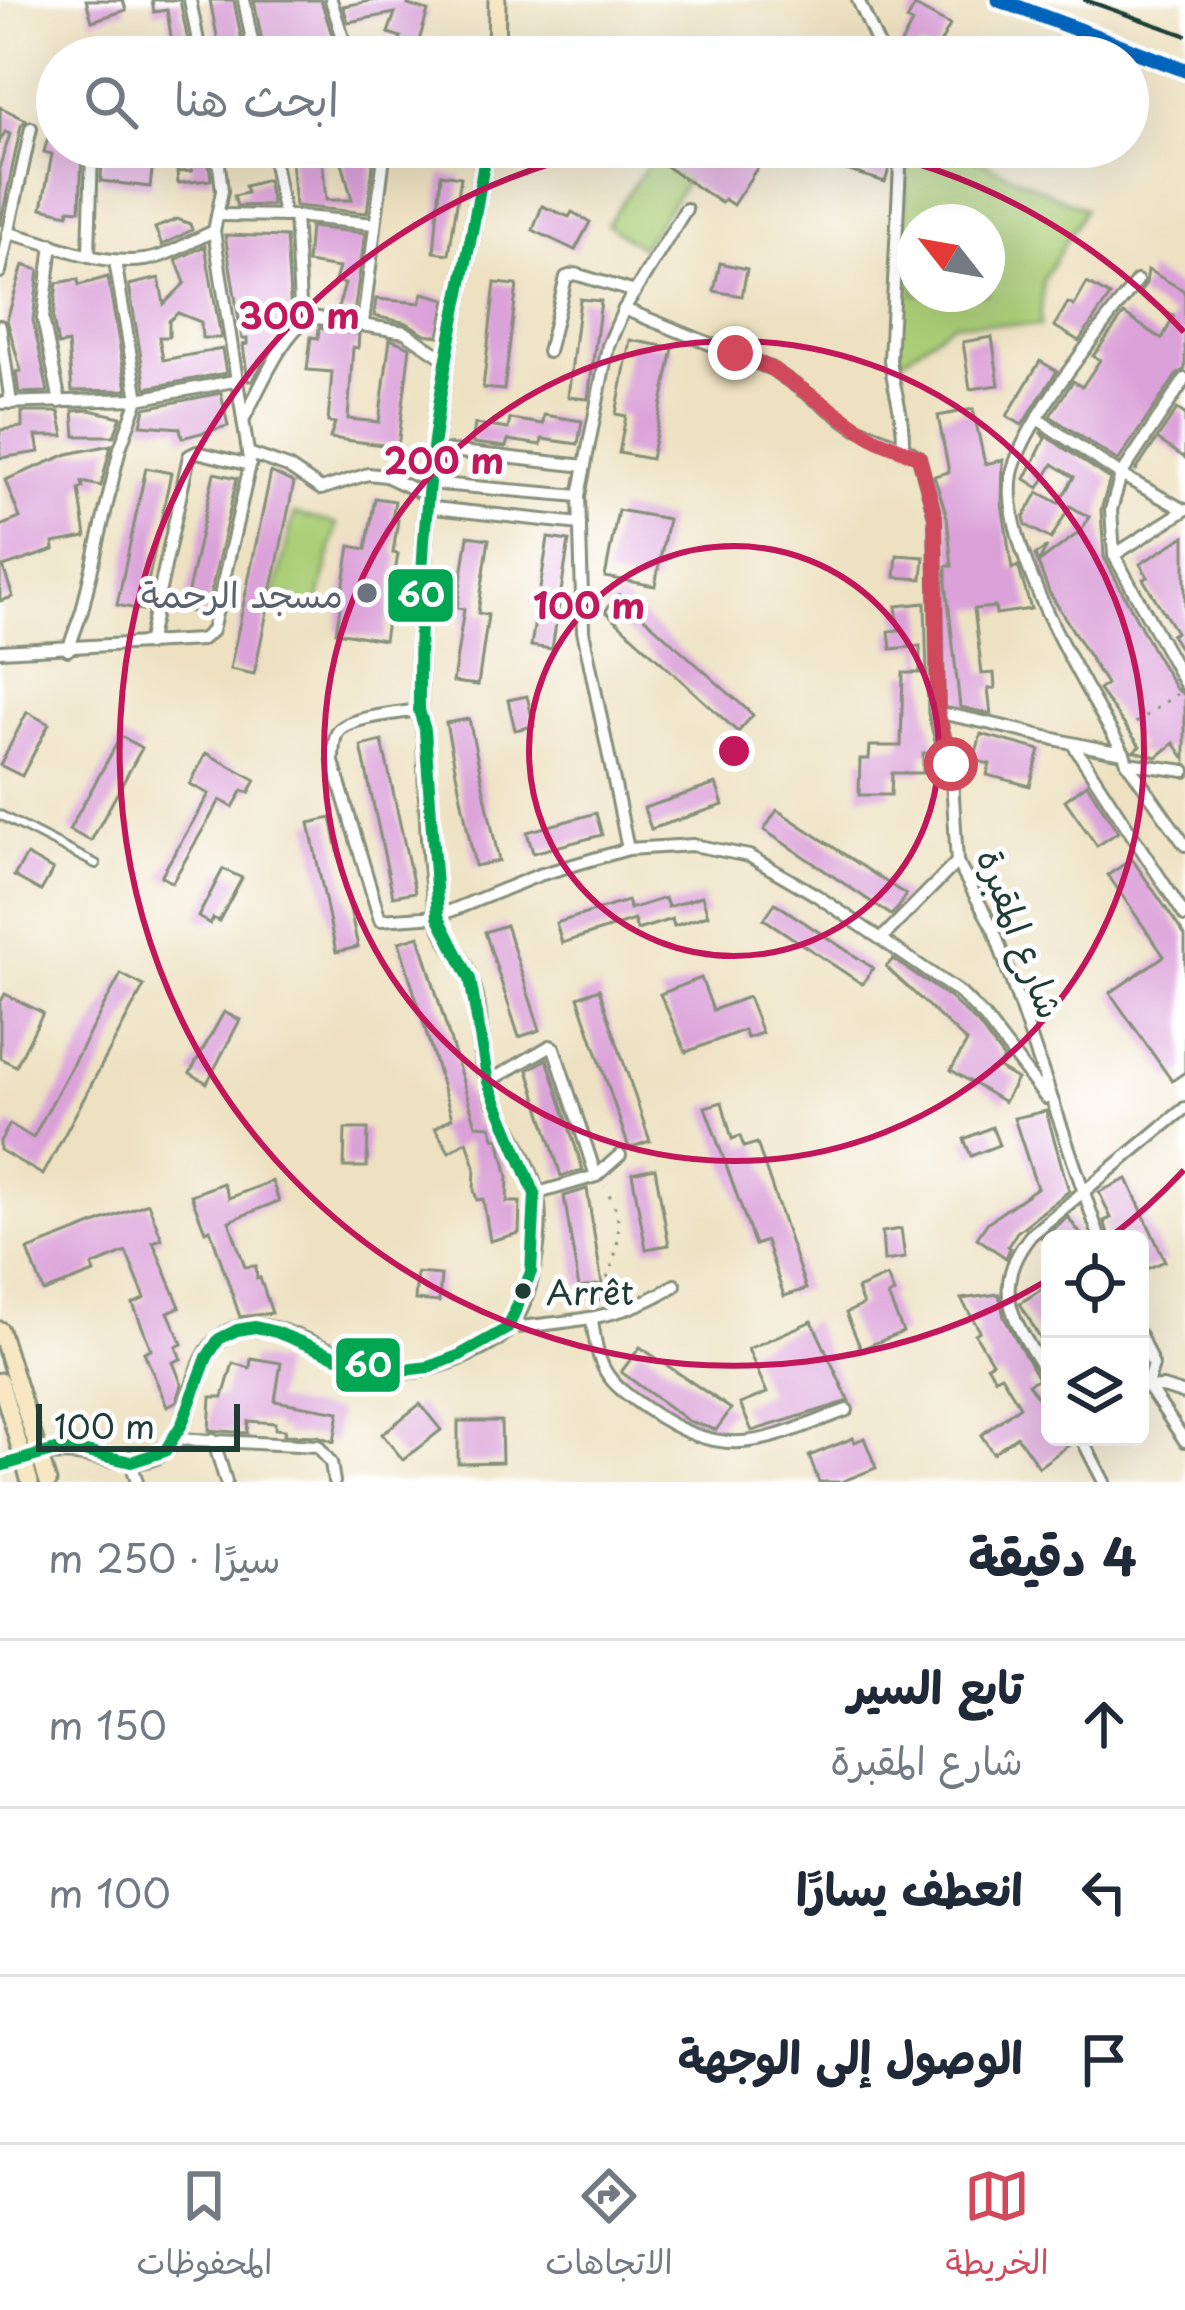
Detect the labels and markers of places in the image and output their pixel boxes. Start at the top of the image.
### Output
place label: مسجد الرحمة [141,566,343,620]
marker: مسجد الرحمة [354,580,380,606]
centre of rings [713,730,755,772]
place label: Arrêt [546,1266,634,1316]
marker: Arrêt [512,1280,534,1302]

